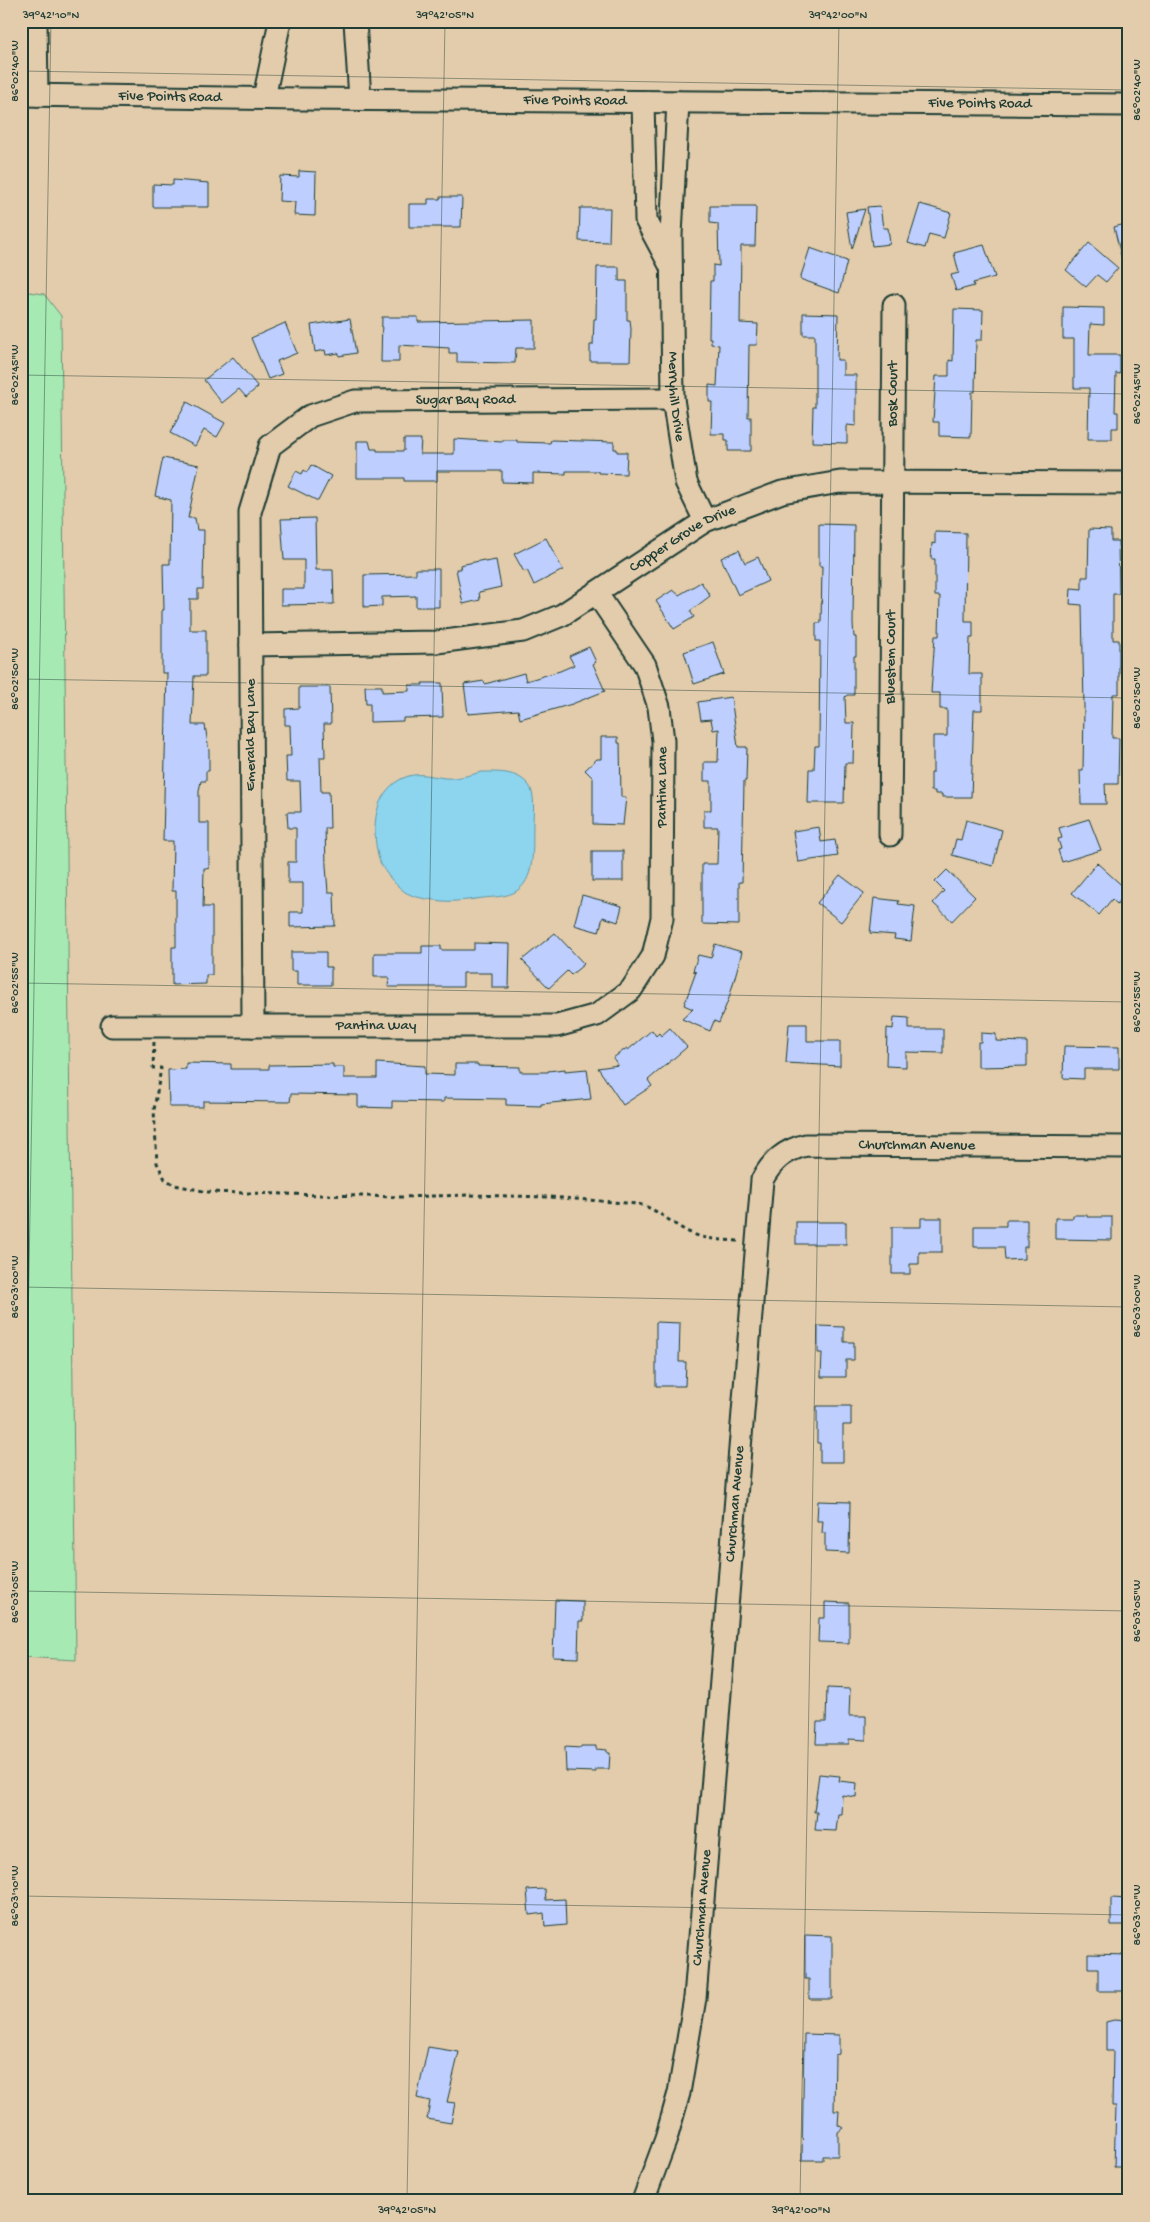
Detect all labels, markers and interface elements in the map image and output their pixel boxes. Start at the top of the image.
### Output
text: 39°42'10"N [22,9,80,23]
text: 39°42'05"N [415,9,474,23]
text: 39°42'00"N [808,9,868,23]
text: 86°02'40"W [9,40,23,102]
text: 86°02'40"W [1131,59,1145,121]
street label: Five Points Road [117,87,223,107]
street label: Five Points Road [522,92,628,110]
street label: Five Points Road [927,95,1033,113]
text: 86°02'45"W [9,345,23,405]
street label: Merryhill Drive [663,351,689,443]
street label: Bosk Court [884,359,903,428]
text: 86°02'45"W [1131,364,1145,424]
street label: Sugar Bay Road [416,391,517,410]
street label: Copper Grove Drive [626,501,739,577]
street label: Bluestem Court [882,608,901,705]
text: 86°02'50"W [9,648,23,710]
text: 86°02'50"W [1131,667,1145,729]
street label: Emerald Bay Lane [242,678,260,791]
street label: Pantina Lane [654,746,672,829]
text: 86°02'55"W [9,952,23,1014]
text: 86°02'55"W [1131,971,1145,1033]
street label: Pantina Way [335,1017,417,1035]
street label: Churchman Avenue [859,1136,975,1155]
text: 86°03'00"W [9,1256,23,1318]
text: 86°03'00"W [1131,1275,1145,1337]
street label: Churchman Avenue [722,1445,749,1563]
text: 86°03'05"W [9,1561,23,1623]
text: 86°03'05"W [1131,1580,1145,1642]
street label: Churchman Avenue [689,1848,716,1966]
text: 86°03'10"W [9,1866,23,1927]
text: 86°03'10"W [1131,1885,1145,1946]
text: 39°42'05"N [377,2204,436,2218]
text: 39°42'00"N [771,2204,831,2218]

